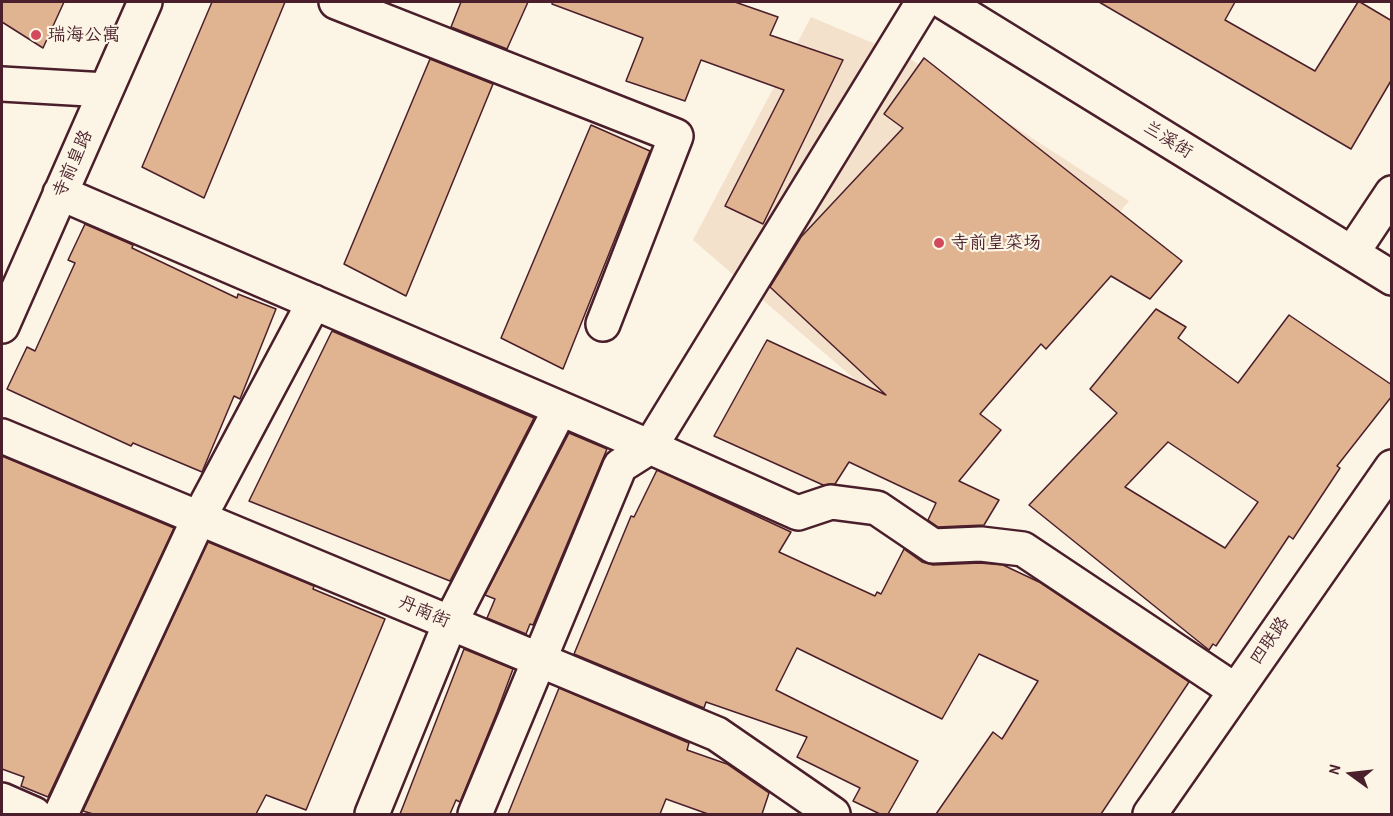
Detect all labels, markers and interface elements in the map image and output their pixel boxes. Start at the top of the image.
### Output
place label: 瑞海公寓 [48,24,120,46]
marker: 瑞海公寓 [29,28,43,42]
street label: 兰溪街 [1139,117,1197,163]
street label: 寺前皇路 [48,127,98,201]
place label: 寺前皇菜场 [951,232,1041,254]
marker: 寺前皇菜场 [932,236,946,250]
street label: 丹南街 [395,592,453,632]
street label: 四联路 [1246,613,1294,669]
north arrow [1321,744,1381,804]
text: N [1322,762,1345,776]

